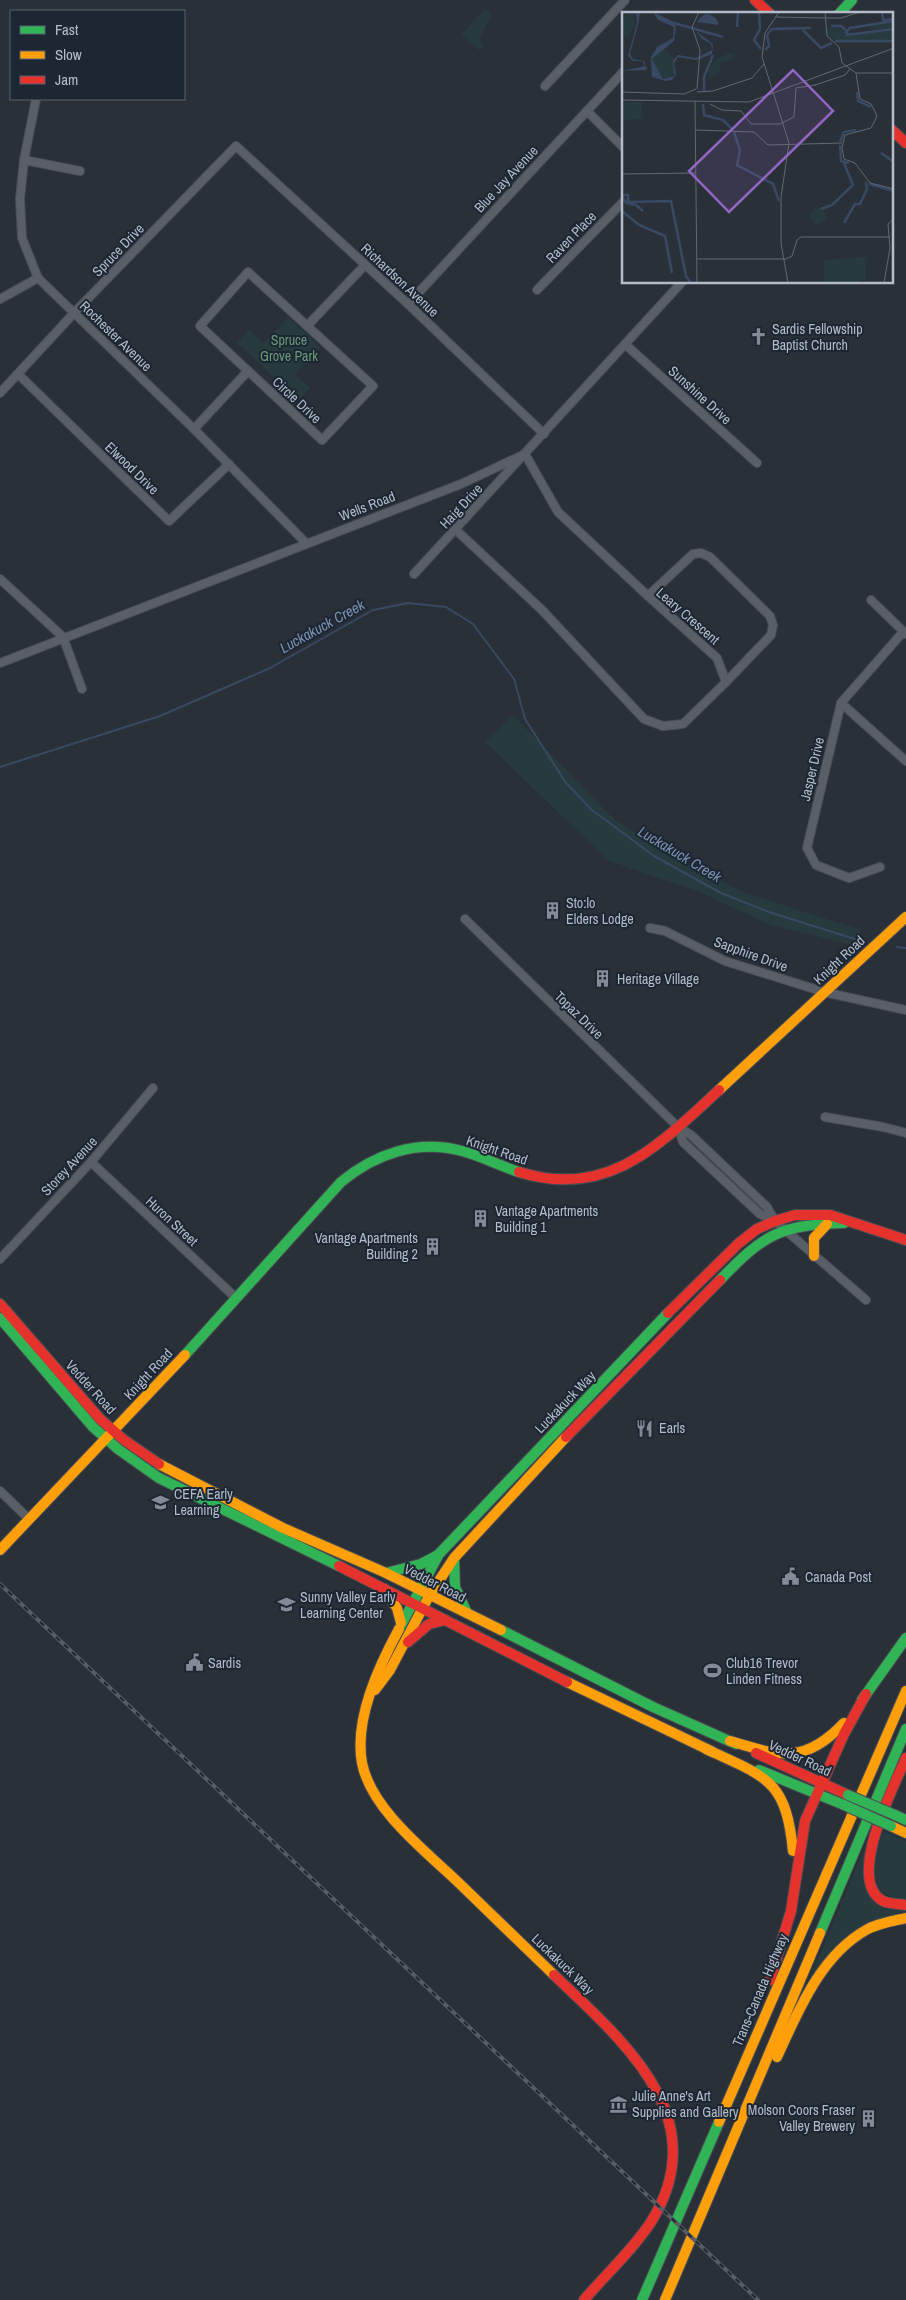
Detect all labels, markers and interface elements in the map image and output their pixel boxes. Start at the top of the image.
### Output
legend [10,10,185,100]
inset map [622,12,894,284]
text: Fast [55,19,79,40]
text: Slow [55,44,82,65]
text: Jam [55,69,78,90]
street label: Blue Jay Avenue [470,142,542,216]
street label: Raven Place [542,207,600,267]
street label: Spruce Drive [88,220,148,280]
street label: Richardson Avenue [357,239,443,321]
street label: Rochester Avenue [76,297,156,375]
place label: Sardis Fellowship Baptist Church [772,320,863,354]
church icon: Sardis Fellowship Baptist Church [748,327,768,347]
park label: Spruce Grove Park [260,331,318,365]
street label: Sunshine Drive [665,362,735,428]
street label: Circle Drive [269,373,325,427]
street label: Elwood Drive [101,438,163,498]
street label: Haig Drive [436,480,486,532]
street label: Wells Road [336,487,398,525]
street label: Leary Crescent [653,584,723,648]
water label: Luckakuck Creek [276,594,369,658]
street label: Jasper Drive [796,735,828,803]
water label: Luckakuck Creek [634,821,727,888]
place label: Sto:lo Elders Lodge [566,894,634,928]
building icon: Sto:lo Elders Lodge [542,901,562,921]
street label: Sapphire Drive [712,932,790,976]
street label: Knight Road [810,932,868,988]
building icon: Heritage Village [593,969,613,989]
place label: Heritage Village [617,970,699,988]
street label: Topaz Drive [551,987,607,1043]
street label: Knight Road [464,1131,530,1169]
street label: Storey Avenue [37,1133,101,1199]
street label: Huron Street [142,1192,202,1250]
place label: Vantage Apartments Building 1 [495,1202,598,1236]
building icon: Vantage Apartments Building 1 [471,1209,491,1229]
place label: Vantage Apartments Building 2 [315,1229,418,1263]
building icon: Vantage Apartments Building 2 [422,1236,442,1256]
street label: Knight Road [120,1345,176,1403]
street label: Vedder Road [62,1356,120,1418]
street label: Luckakuck Way [531,1367,599,1437]
restaurant icon: Earls [635,1418,655,1438]
place label: Earls [659,1419,685,1437]
place label: CEFA Early Learning [174,1485,233,1519]
school or university icon: CEFA Early Learning [150,1492,170,1512]
street label: Vedder Road [401,1560,469,1606]
public building icon: Canada Post [781,1567,801,1587]
place label: Canada Post [805,1568,871,1586]
place label: Sunny Valley Early Learning Center [300,1588,396,1622]
school or university icon: Sunny Valley Early Learning Center [276,1595,296,1615]
public building icon: Sardis [184,1653,204,1673]
place label: Sardis [208,1654,241,1672]
place label: Club16 Trevor Linden Fitness [726,1654,802,1688]
sports icon: Club16 Trevor Linden Fitness [702,1661,722,1681]
street label: Vedder Road [766,1736,834,1780]
street label: Luckakuck Way [528,1930,598,1998]
street label: Trans-Canada Highway [728,1931,792,2049]
place label: Julie Anne's Art Supplies and Gallery [632,2087,739,2121]
museum icon: Julie Anne's Art Supplies and Gallery [608,2094,628,2114]
place label: Molson Coors Fraser Valley Brewery [748,2101,855,2135]
building icon: Molson Coors Fraser Valley Brewery [859,2108,879,2128]

